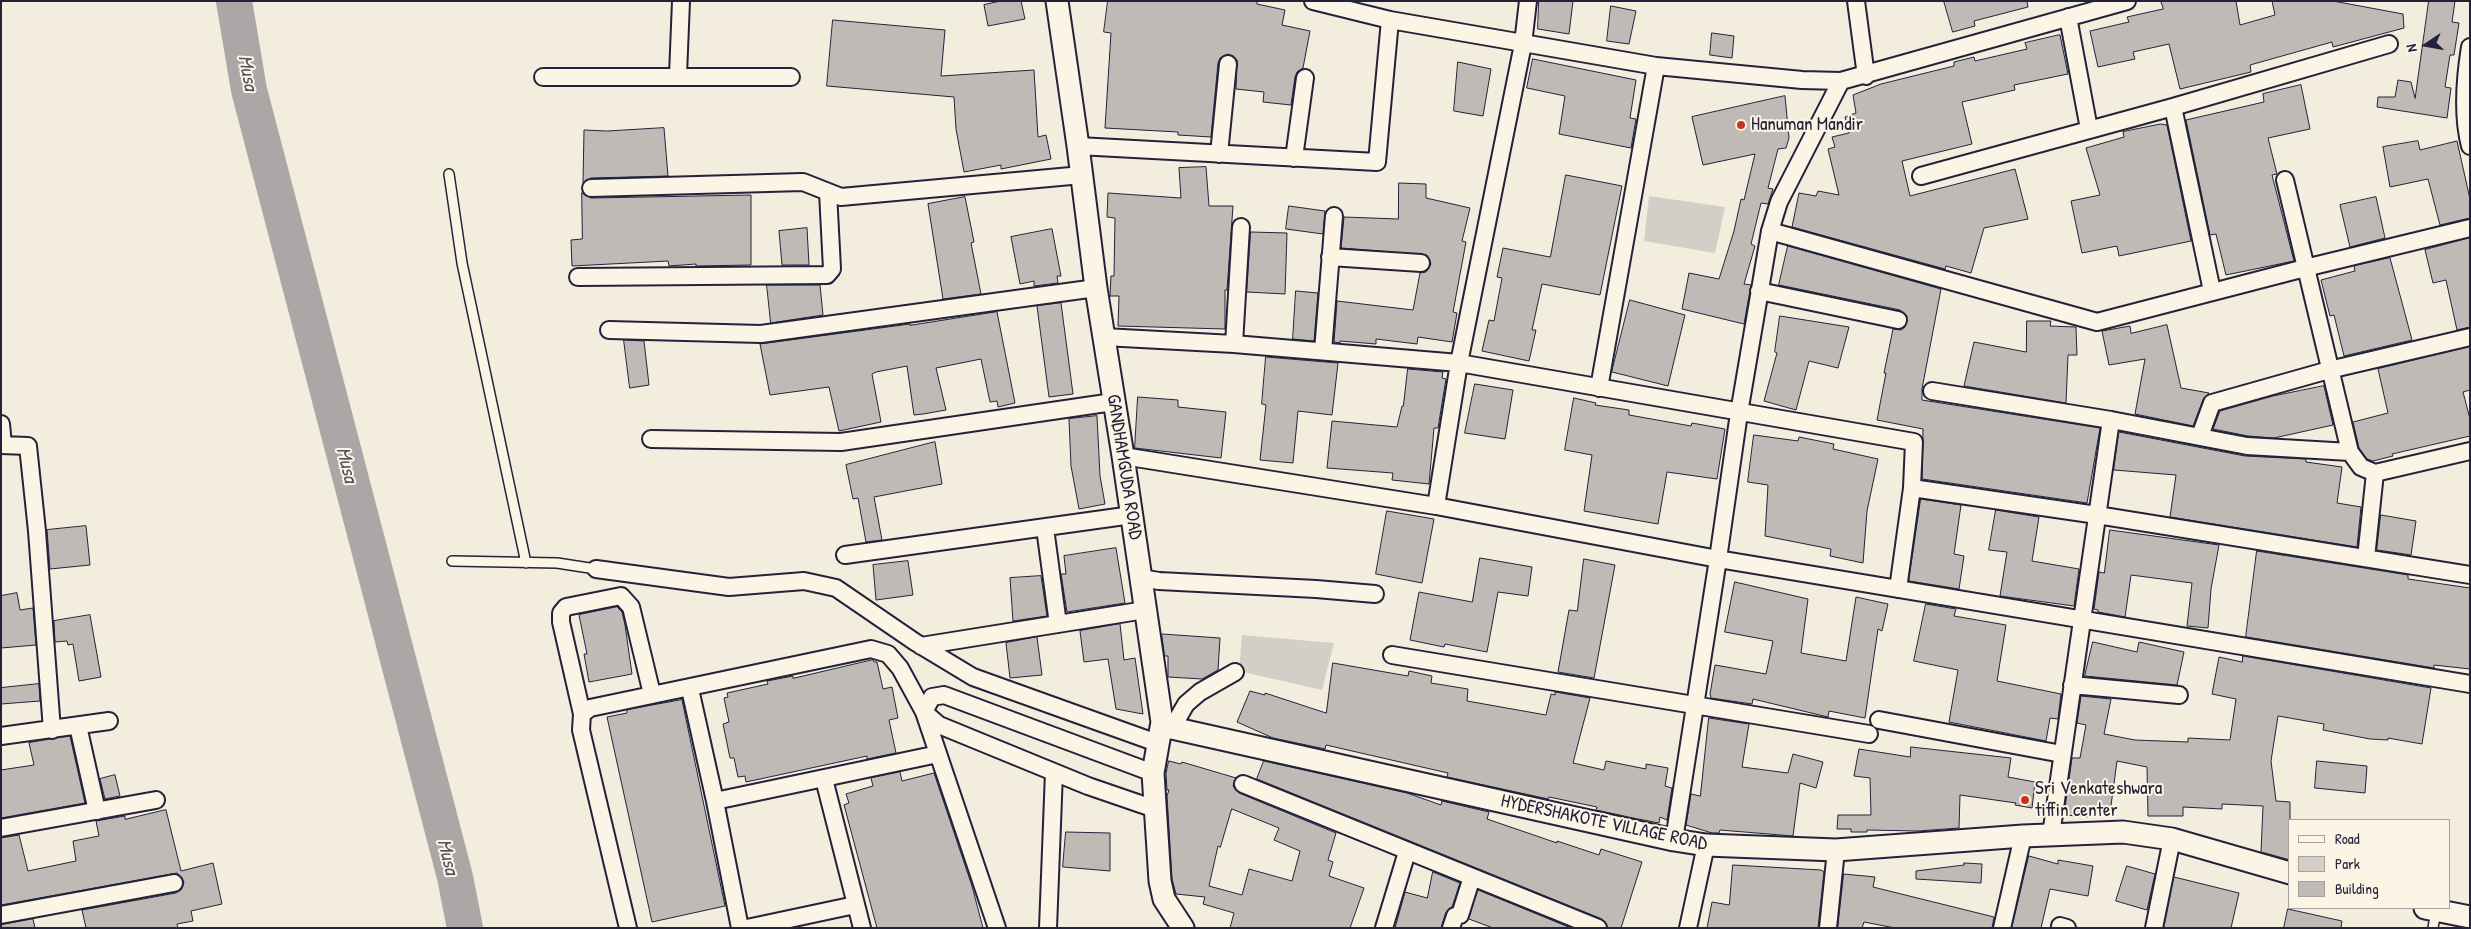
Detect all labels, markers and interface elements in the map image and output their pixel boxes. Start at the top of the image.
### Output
north arrow [2401,20,2451,70]
text: N [2401,43,2421,54]
water label: Musa [232,53,262,93]
place label: Hanuman Mandir [1751,114,1863,136]
marker: Hanuman Mandir [1735,119,1747,131]
street label: GANDHAMGUDA ROAD [1101,393,1147,541]
water label: Musa [330,445,362,485]
place label: Sri Venkateshwara tiffin center [2035,778,2162,822]
street label: HYDERSHAKOTE VILLAGE ROAD [1499,790,1709,856]
marker: Sri Venkateshwara tiffin center [2019,794,2031,806]
legend [2288,819,2451,909]
text: Road [2335,828,2360,849]
water label: Musa [431,837,463,877]
text: Park [2335,853,2360,874]
text: Building [2335,878,2379,899]

